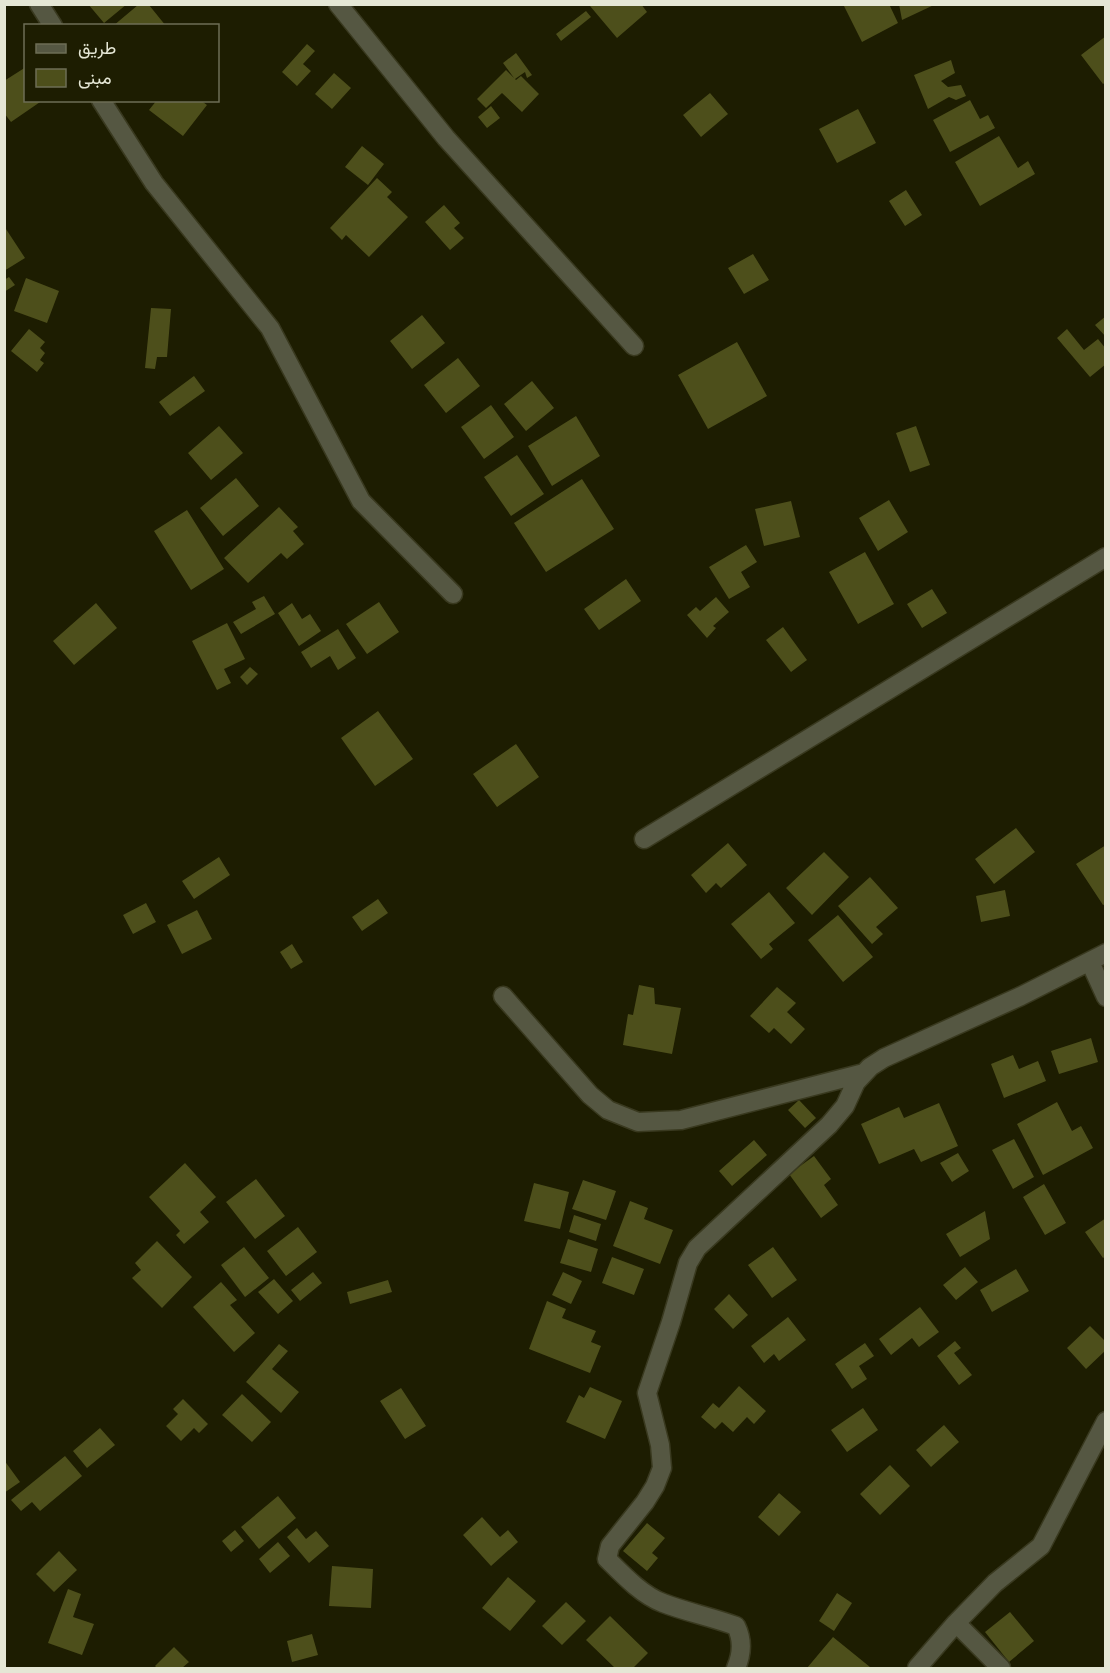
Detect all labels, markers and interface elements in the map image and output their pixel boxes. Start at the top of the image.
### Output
legend [24,24,219,102]
text: طريق [78,35,116,59]
text: مبنى [78,65,112,89]

